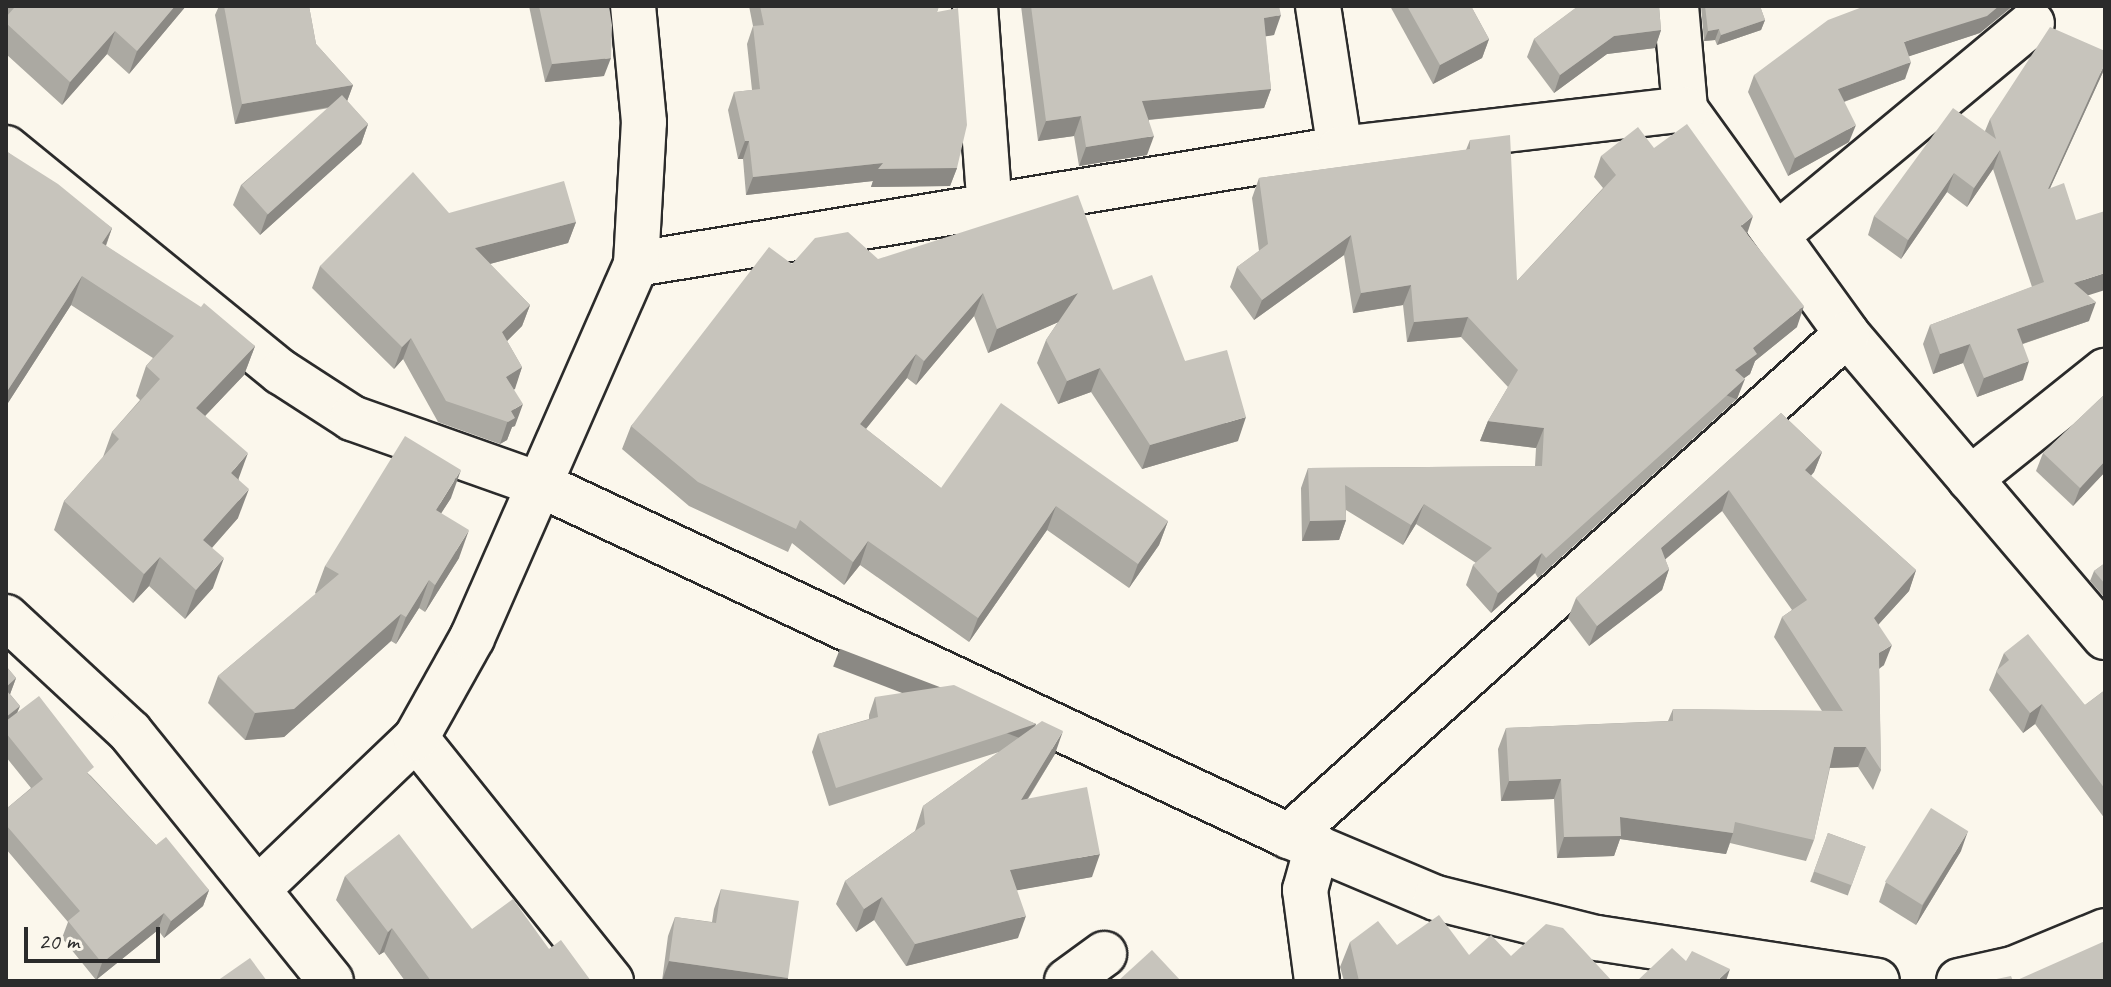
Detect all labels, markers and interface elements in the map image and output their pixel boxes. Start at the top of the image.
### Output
scale bar [28,911,164,961]
text: 20 m [38,926,79,956]

